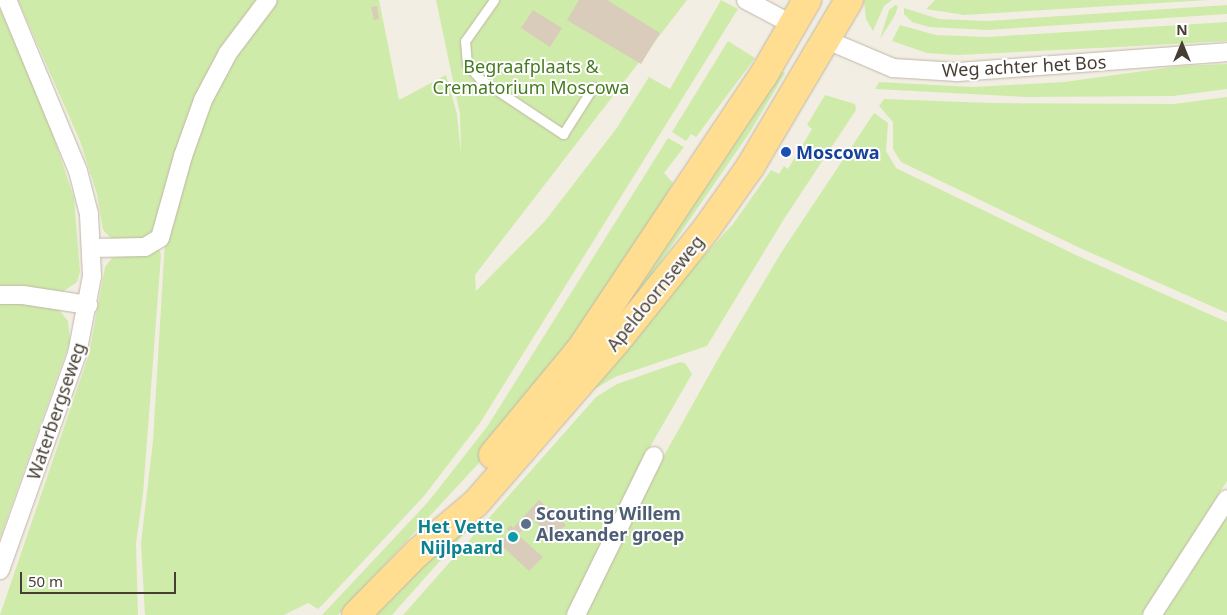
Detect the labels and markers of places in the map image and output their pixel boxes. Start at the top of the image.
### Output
place label: Moscowa [796,141,880,163]
marker: Moscowa [780,146,792,158]
place label: Scouting Willem Alexander groep [536,503,684,546]
place label: Het Vette Nijlpaard [418,516,503,558]
marker: Scouting Willem Alexander groep [520,518,532,530]
marker: Het Vette Nijlpaard [507,531,519,543]

